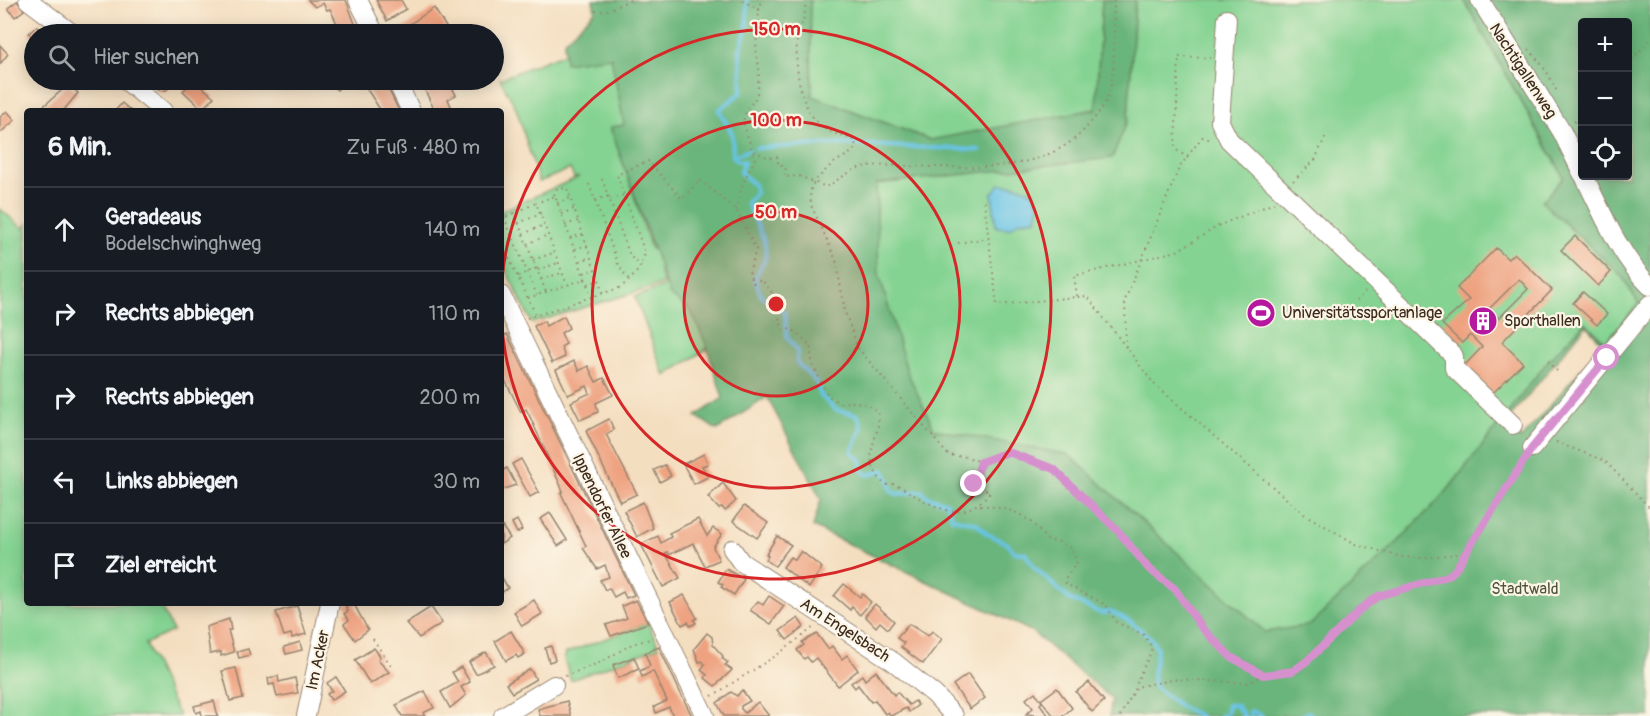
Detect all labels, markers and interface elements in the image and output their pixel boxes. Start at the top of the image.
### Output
text: 150 m [752,18,801,41]
map controls [1578,18,1632,180]
button: + [1578,18,1632,72]
street label: Nachtigallenweg [1485,20,1561,122]
search box [24,24,504,90]
icon: search [45,41,78,74]
text: Hier suchen [93,43,199,71]
button: − [1578,72,1632,126]
text: 100 m [750,109,802,132]
button: locate [1578,126,1632,180]
text: 6 Min. [48,131,112,163]
text: Zu Fuß · 480 m [346,135,480,160]
text: 50 m [755,201,797,224]
text: Geradeaus [105,203,201,231]
icon: ahead [48,213,81,246]
text: 140 m [425,217,480,242]
text: Bodelschwinghweg [105,231,261,256]
centre of rings [766,294,786,314]
icon: right [48,297,81,330]
sports icon: Universitätssportanlage [1245,297,1277,329]
text: Rechts abbiegen [105,299,254,327]
text: 110 m [429,301,480,326]
place label: Universitätssportanlage [1282,303,1442,323]
building icon: Sporthallen [1467,305,1499,337]
place label: Sporthallen [1504,311,1581,331]
route start [1593,344,1619,370]
icon: right [48,381,81,414]
text: Rechts abbiegen [105,383,254,411]
text: 200 m [419,385,480,410]
street label: Ippendorfer Allee [568,450,636,562]
icon: left [48,465,81,498]
text: Links abbiegen [105,467,238,495]
text: 30 m [433,469,480,494]
route end [960,470,986,496]
icon: arrive [48,549,81,582]
text: Ziel erreicht [105,551,216,579]
park label: Stadtwald [1491,579,1559,599]
street label: Am Engelsbach [796,594,894,666]
street label: Im Acker [302,628,334,692]

